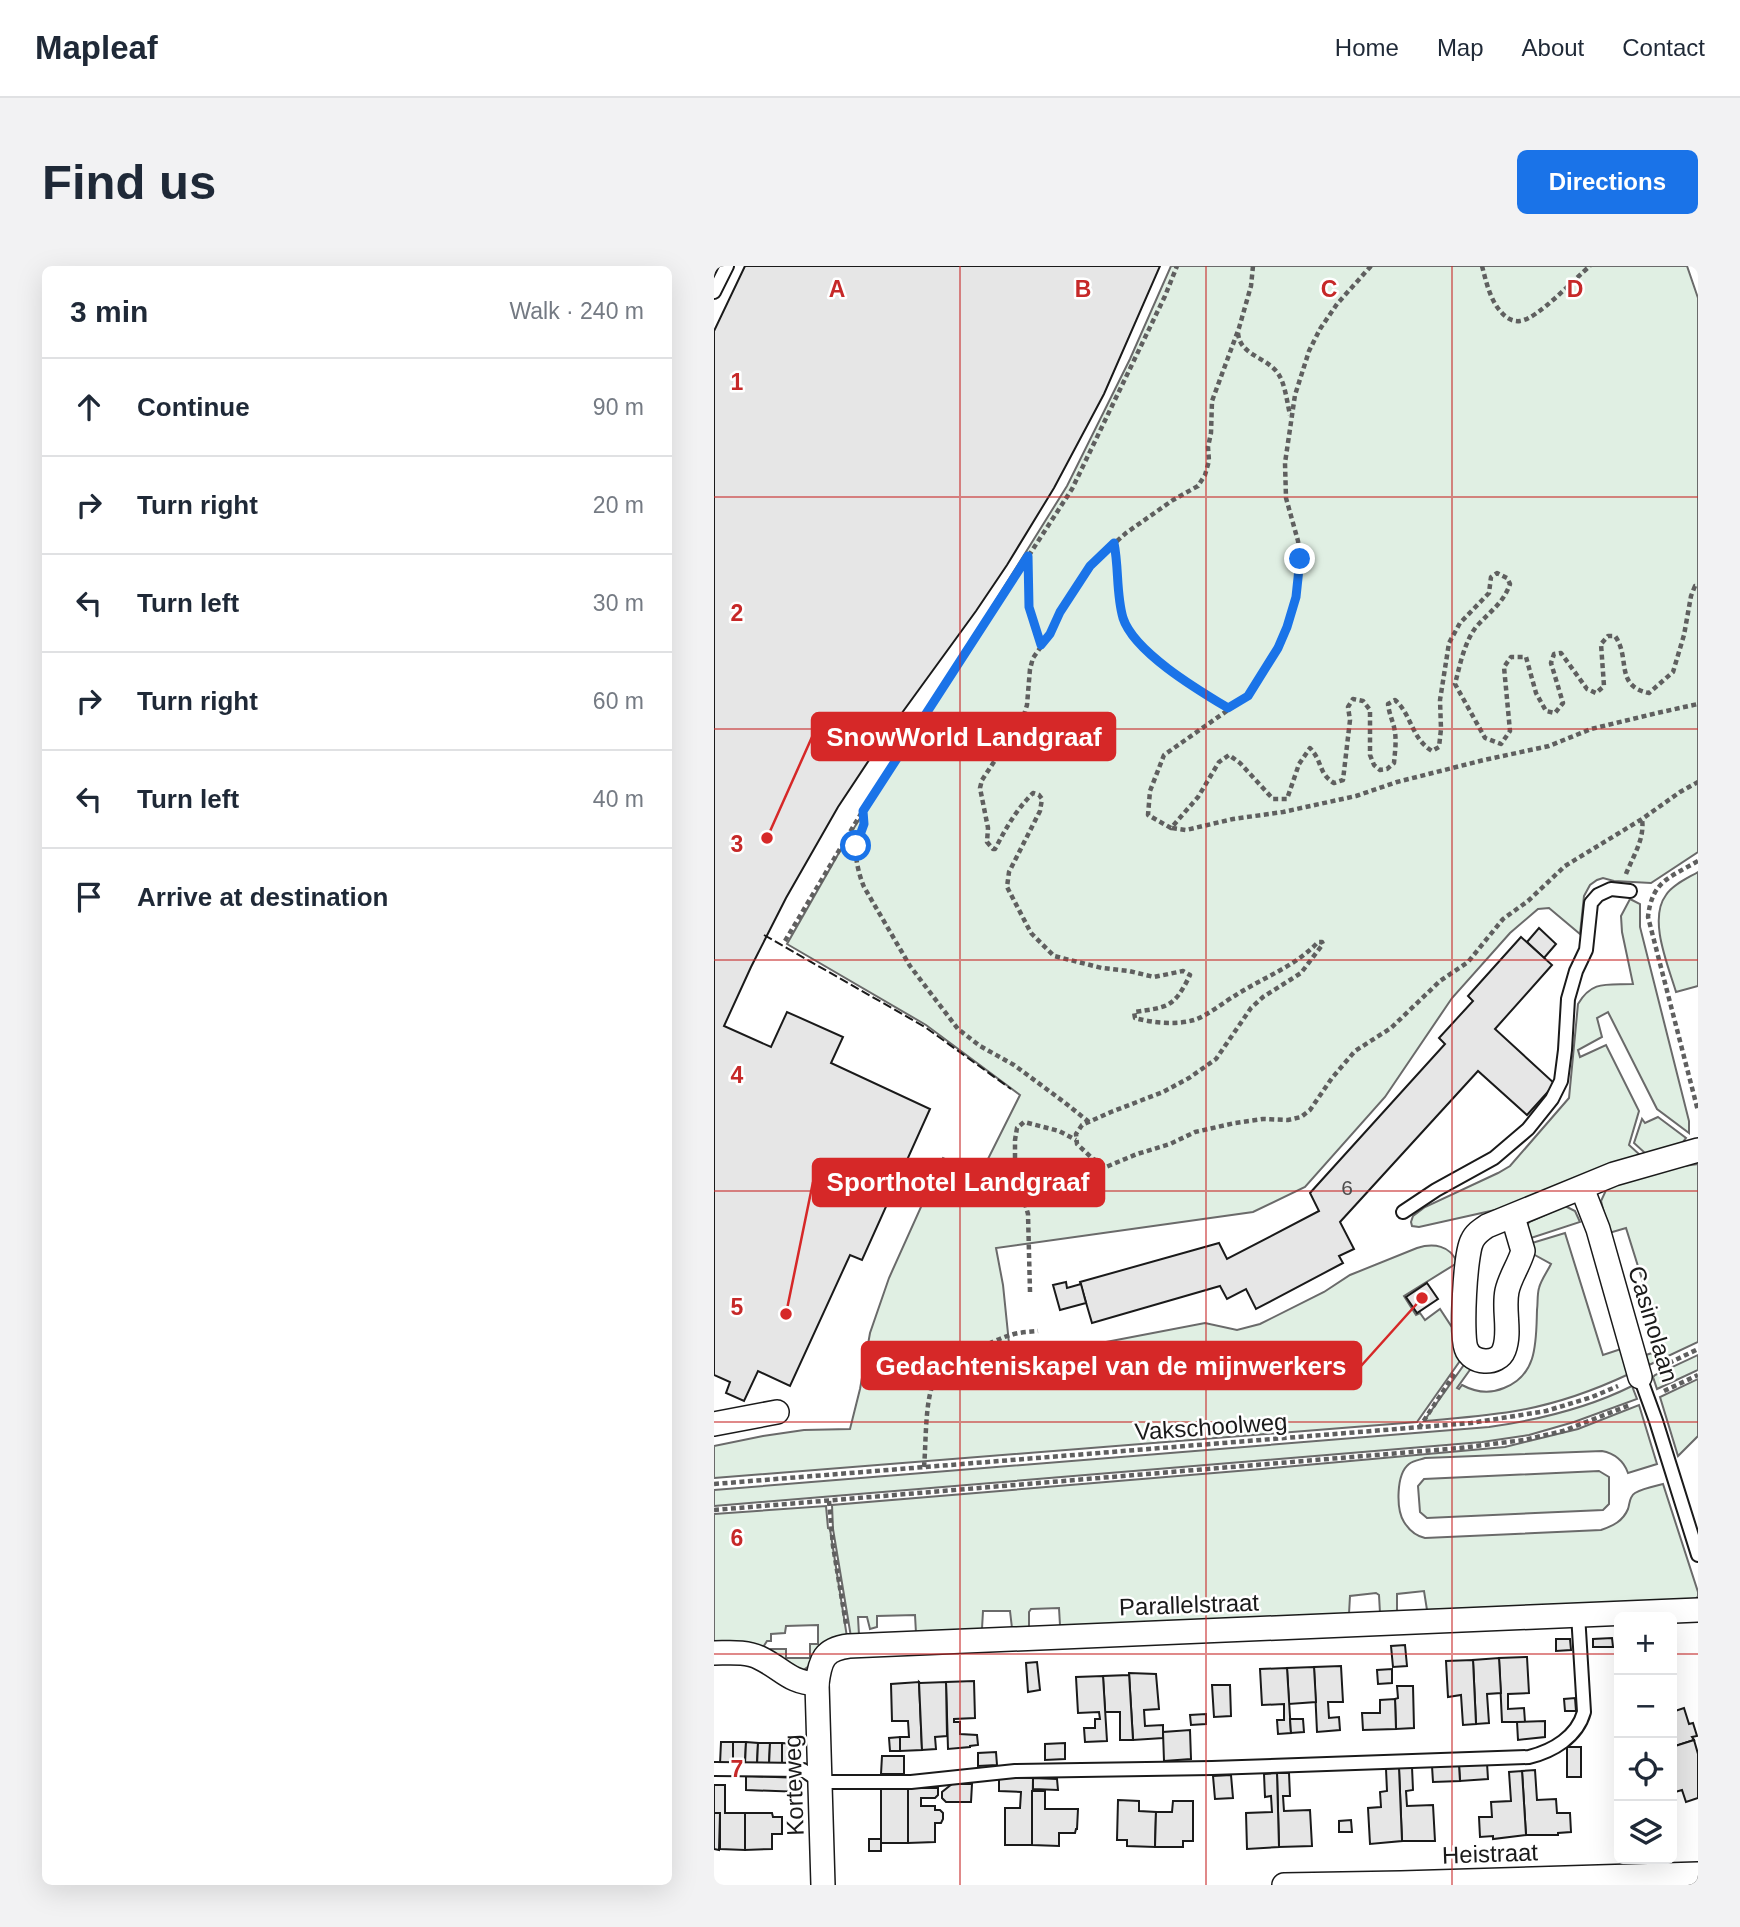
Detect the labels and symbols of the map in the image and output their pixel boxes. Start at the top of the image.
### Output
text: A [829,276,845,302]
text: B [1075,276,1091,302]
text: C [1321,276,1337,302]
text: D [1567,276,1583,302]
text: 1 [731,369,744,395]
route end [1284,543,1315,574]
text: 2 [731,600,743,626]
callout: SnowWorld Landgraaf [812,713,1115,760]
text: SnowWorld Landgraaf [826,722,1102,752]
route start [840,830,871,861]
text: 3 [731,831,743,857]
text: 4 [731,1062,744,1088]
callout: Sporthotel Landgraaf [813,1159,1104,1206]
text: Sporthotel Landgraaf [827,1167,1090,1197]
house number: 6 [1341,1176,1353,1199]
street label: Casinolaan [1623,1262,1684,1385]
text: 5 [731,1294,744,1320]
callout: Gedachteniskapel van de mijnwerkers [862,1342,1361,1389]
text: Gedachteniskapel van de mijnwerkers [875,1351,1347,1381]
street label: Vakschoolweg [1134,1408,1288,1445]
text: 6 [731,1525,743,1551]
street label: Parallelstraat [1119,1589,1260,1620]
street label: Korteweg [778,1734,809,1836]
text: 7 [731,1756,743,1782]
street label: Heistraat [1442,1838,1539,1869]

